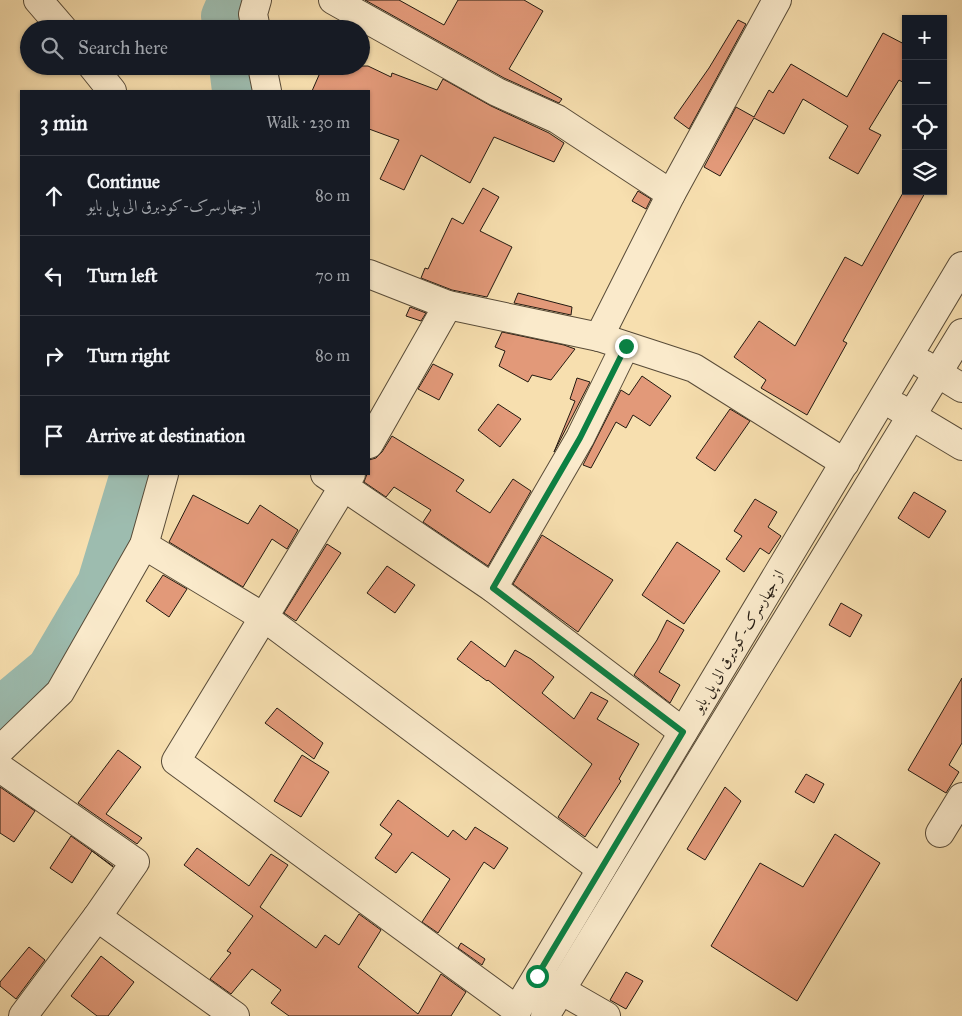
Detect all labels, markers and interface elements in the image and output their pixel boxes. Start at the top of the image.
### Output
map controls [902,15,947,195]
button: + [902,15,947,60]
search box [20,20,370,75]
icon: search [38,34,66,62]
text: Search here [78,36,168,59]
button: − [902,60,947,105]
button: locate [902,105,947,150]
text: 3 min [40,110,88,136]
text: Walk · 230 m [266,113,350,132]
button: layers [902,150,947,195]
text: Continue [87,170,160,193]
icon: ahead [40,182,68,210]
text: 80 m [315,186,350,205]
text: از جهارسرک-کودبرق الی پل بایو [87,196,261,215]
icon: left [40,262,68,290]
text: Turn left [87,264,157,287]
text: 70 m [315,266,350,285]
route end [615,335,638,358]
icon: right [40,342,68,370]
text: Turn right [87,344,170,367]
text: 80 m [315,346,350,365]
icon: arrive [40,422,68,450]
text: Arrive at destination [87,424,245,447]
street label: از جهارسرک-کودبرق الی پل بایو [687,567,789,718]
route start [526,965,549,988]

